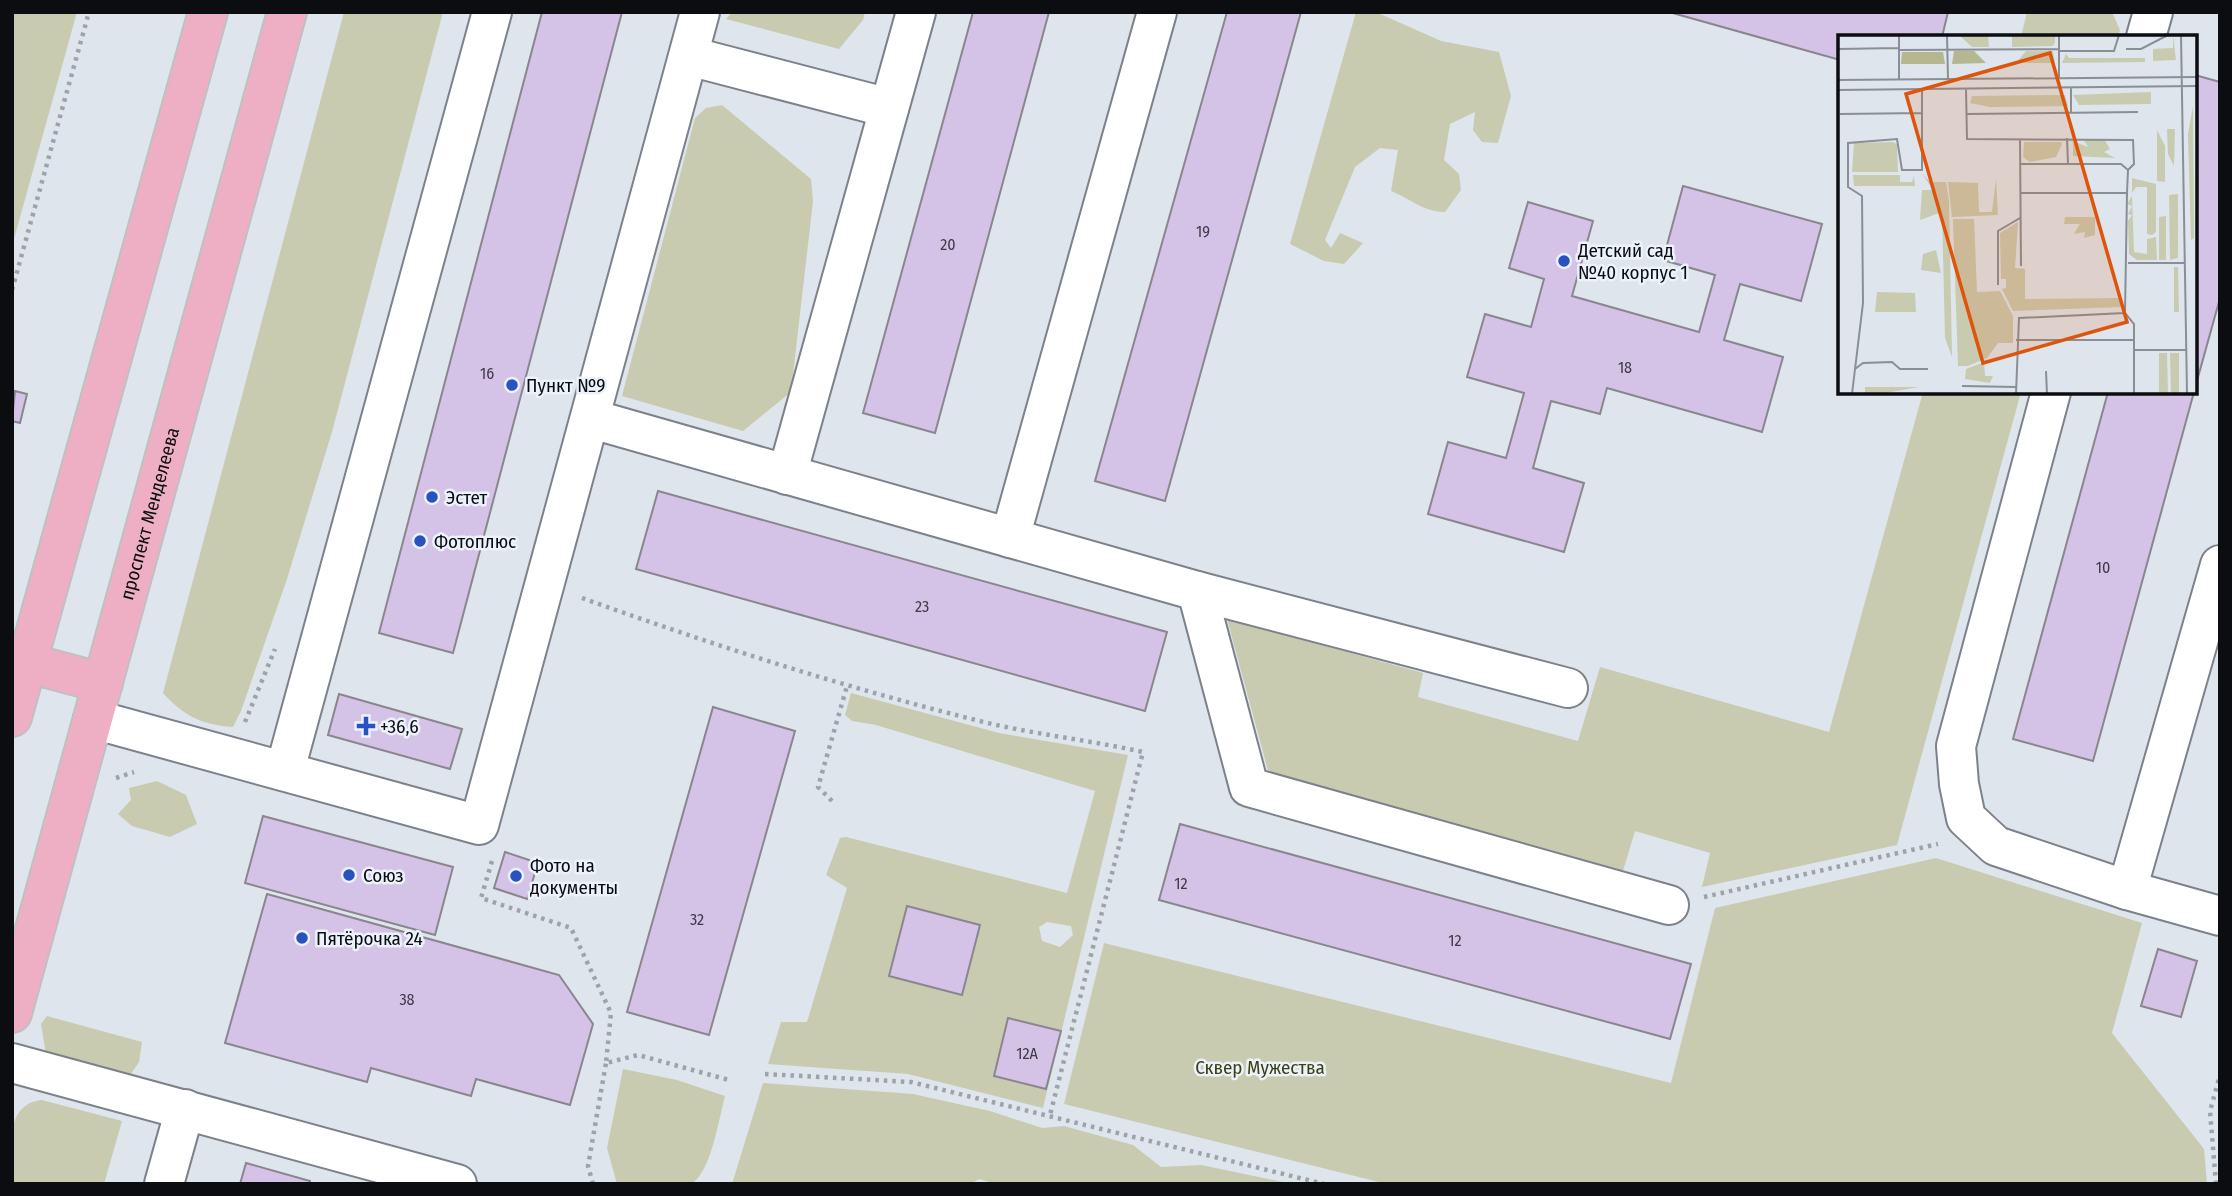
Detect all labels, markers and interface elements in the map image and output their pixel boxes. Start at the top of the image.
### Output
inset map [1838,35,2197,394]
house number: 19 [1196,222,1210,241]
house number: 20 [940,235,956,254]
place label: Детский сад №40 корпус 1 [1577,239,1688,284]
marker: Детский сад №40 корпус 1 [1556,253,1572,269]
house number: 18 [1618,358,1632,377]
house number: 16 [480,364,494,383]
place label: Пункт №9 [526,374,606,397]
marker: Пункт №9 [504,377,520,393]
street label: проспект Менделеева [115,425,184,602]
place label: Эстет [446,486,487,509]
marker: Эстет [424,489,440,505]
place label: Фотоплюс [434,530,516,553]
marker: Фотоплюс [412,533,428,549]
house number: 10 [2096,558,2110,577]
house number: 23 [915,597,929,616]
place label: +36,6 [380,715,419,738]
marker: +36,6 [358,718,374,734]
place label: Фото на документы [530,854,618,899]
place label: Союз [363,864,404,887]
marker: Союз [341,867,357,883]
marker: Фото на документы [508,868,524,884]
house number: 12 [1174,874,1188,893]
house number: 32 [690,910,704,929]
place label: Пятёрочка 24 [316,927,423,950]
marker: Пятёрочка 24 [294,930,310,946]
house number: 12 [1448,931,1462,950]
house number: 38 [399,990,415,1009]
house number: 12А [1016,1044,1038,1063]
park label: Сквер Мужества [1195,1056,1325,1079]

